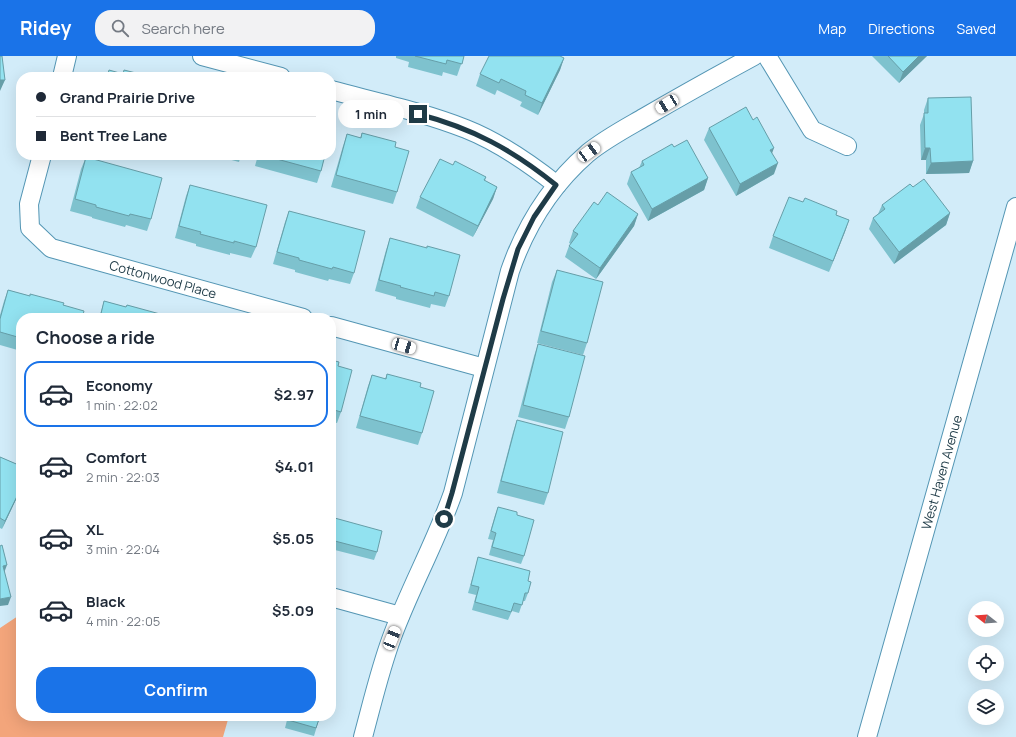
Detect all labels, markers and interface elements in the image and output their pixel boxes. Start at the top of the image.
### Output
search box [95,10,375,46]
text: Ridey [20,15,71,41]
icon: search [109,17,131,39]
text: Search here [141,18,225,39]
text: Map [818,19,846,38]
text: Directions [868,19,935,38]
text: Saved [957,19,996,38]
text: Grand Prairie Drive [60,87,195,108]
car [654,93,680,115]
callout: 1 min [338,100,404,128]
text: 1 min [355,105,387,123]
route end [409,105,427,123]
text: Bent Tree Lane [60,125,167,146]
car [576,140,602,164]
street label: Cottonwood Place [107,256,219,303]
text: Choose a ride [36,325,155,349]
car [391,337,417,355]
text: Economy [86,375,153,396]
icon: car [38,376,74,412]
text: $2.97 [274,384,314,405]
text: 1 min · 22:02 [86,396,158,414]
street label: West Haven Avenue [917,413,966,532]
text: Comfort [86,447,147,468]
icon: car [38,448,74,484]
text: $4.01 [275,456,314,477]
text: 2 min · 22:03 [86,468,160,486]
route start [435,510,453,528]
text: XL [86,519,104,540]
icon: car [38,520,74,556]
text: $5.05 [273,528,314,549]
text: 3 min · 22:04 [86,540,160,558]
text: Black [86,591,125,612]
icon: car [38,592,74,628]
text: $5.09 [272,600,314,621]
north arrow [968,601,1004,637]
map controls [968,601,1004,725]
text: 4 min · 22:05 [86,612,160,630]
car [382,625,402,651]
button: locate [968,645,1004,681]
button: Confirm [36,667,316,713]
button: layers [968,689,1004,725]

